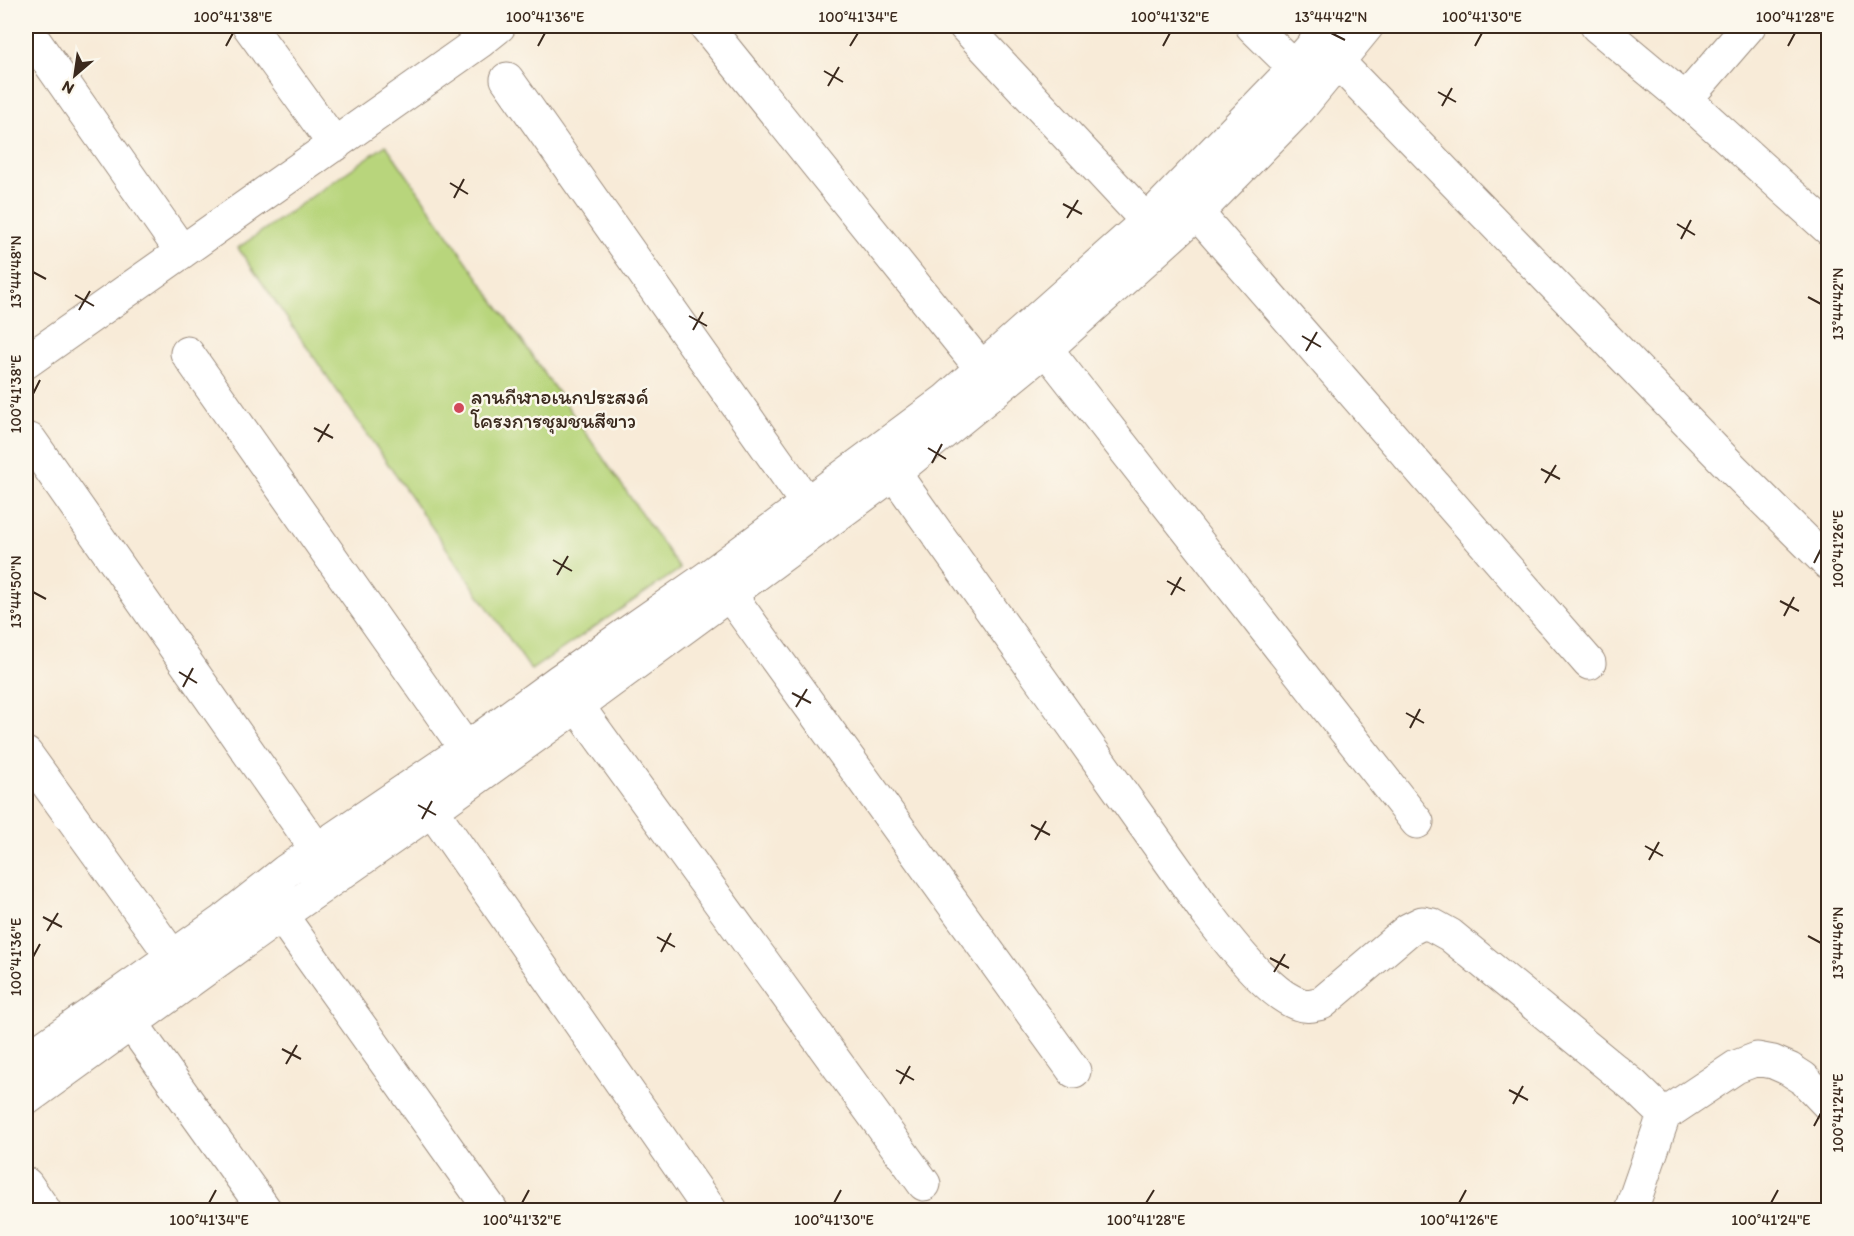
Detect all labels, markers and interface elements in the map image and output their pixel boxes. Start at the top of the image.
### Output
text: 100°41'38"E [194,8,272,26]
text: 100°41'36"E [506,8,584,26]
text: 100°41'34"E [818,8,898,26]
text: 100°41'32"E [1131,8,1209,26]
text: 13°44'42"N [1295,8,1367,26]
text: 100°41'30"E [1442,8,1522,26]
text: 100°41'28"E [1756,8,1834,26]
north arrow [45,45,105,105]
text: N [59,77,77,99]
text: 13°44'48"N [7,235,25,309]
text: 13°44'42"N [1829,268,1847,340]
text: 100°41'38"E [7,355,25,433]
place label: ลานกีฬาอเนกประสงค์ โครงการชุมชนสีขาว [470,384,649,434]
marker: ลานกีฬาอเนกประสงค์ โครงการชุมชนสีขาว [452,401,466,415]
text: 100°41'26"E [1829,510,1847,588]
text: 13°44'50"N [7,555,25,629]
text: 13°44'46"N [1829,907,1847,979]
text: 100°41'36"E [7,918,25,996]
text: 100°41'24"E [1829,1073,1847,1153]
text: 100°41'34"E [169,1211,249,1229]
text: 100°41'32"E [483,1211,561,1229]
text: 100°41'30"E [794,1211,874,1229]
text: 100°41'28"E [1107,1211,1185,1229]
text: 100°41'26"E [1420,1211,1498,1229]
text: 100°41'24"E [1731,1211,1811,1229]

